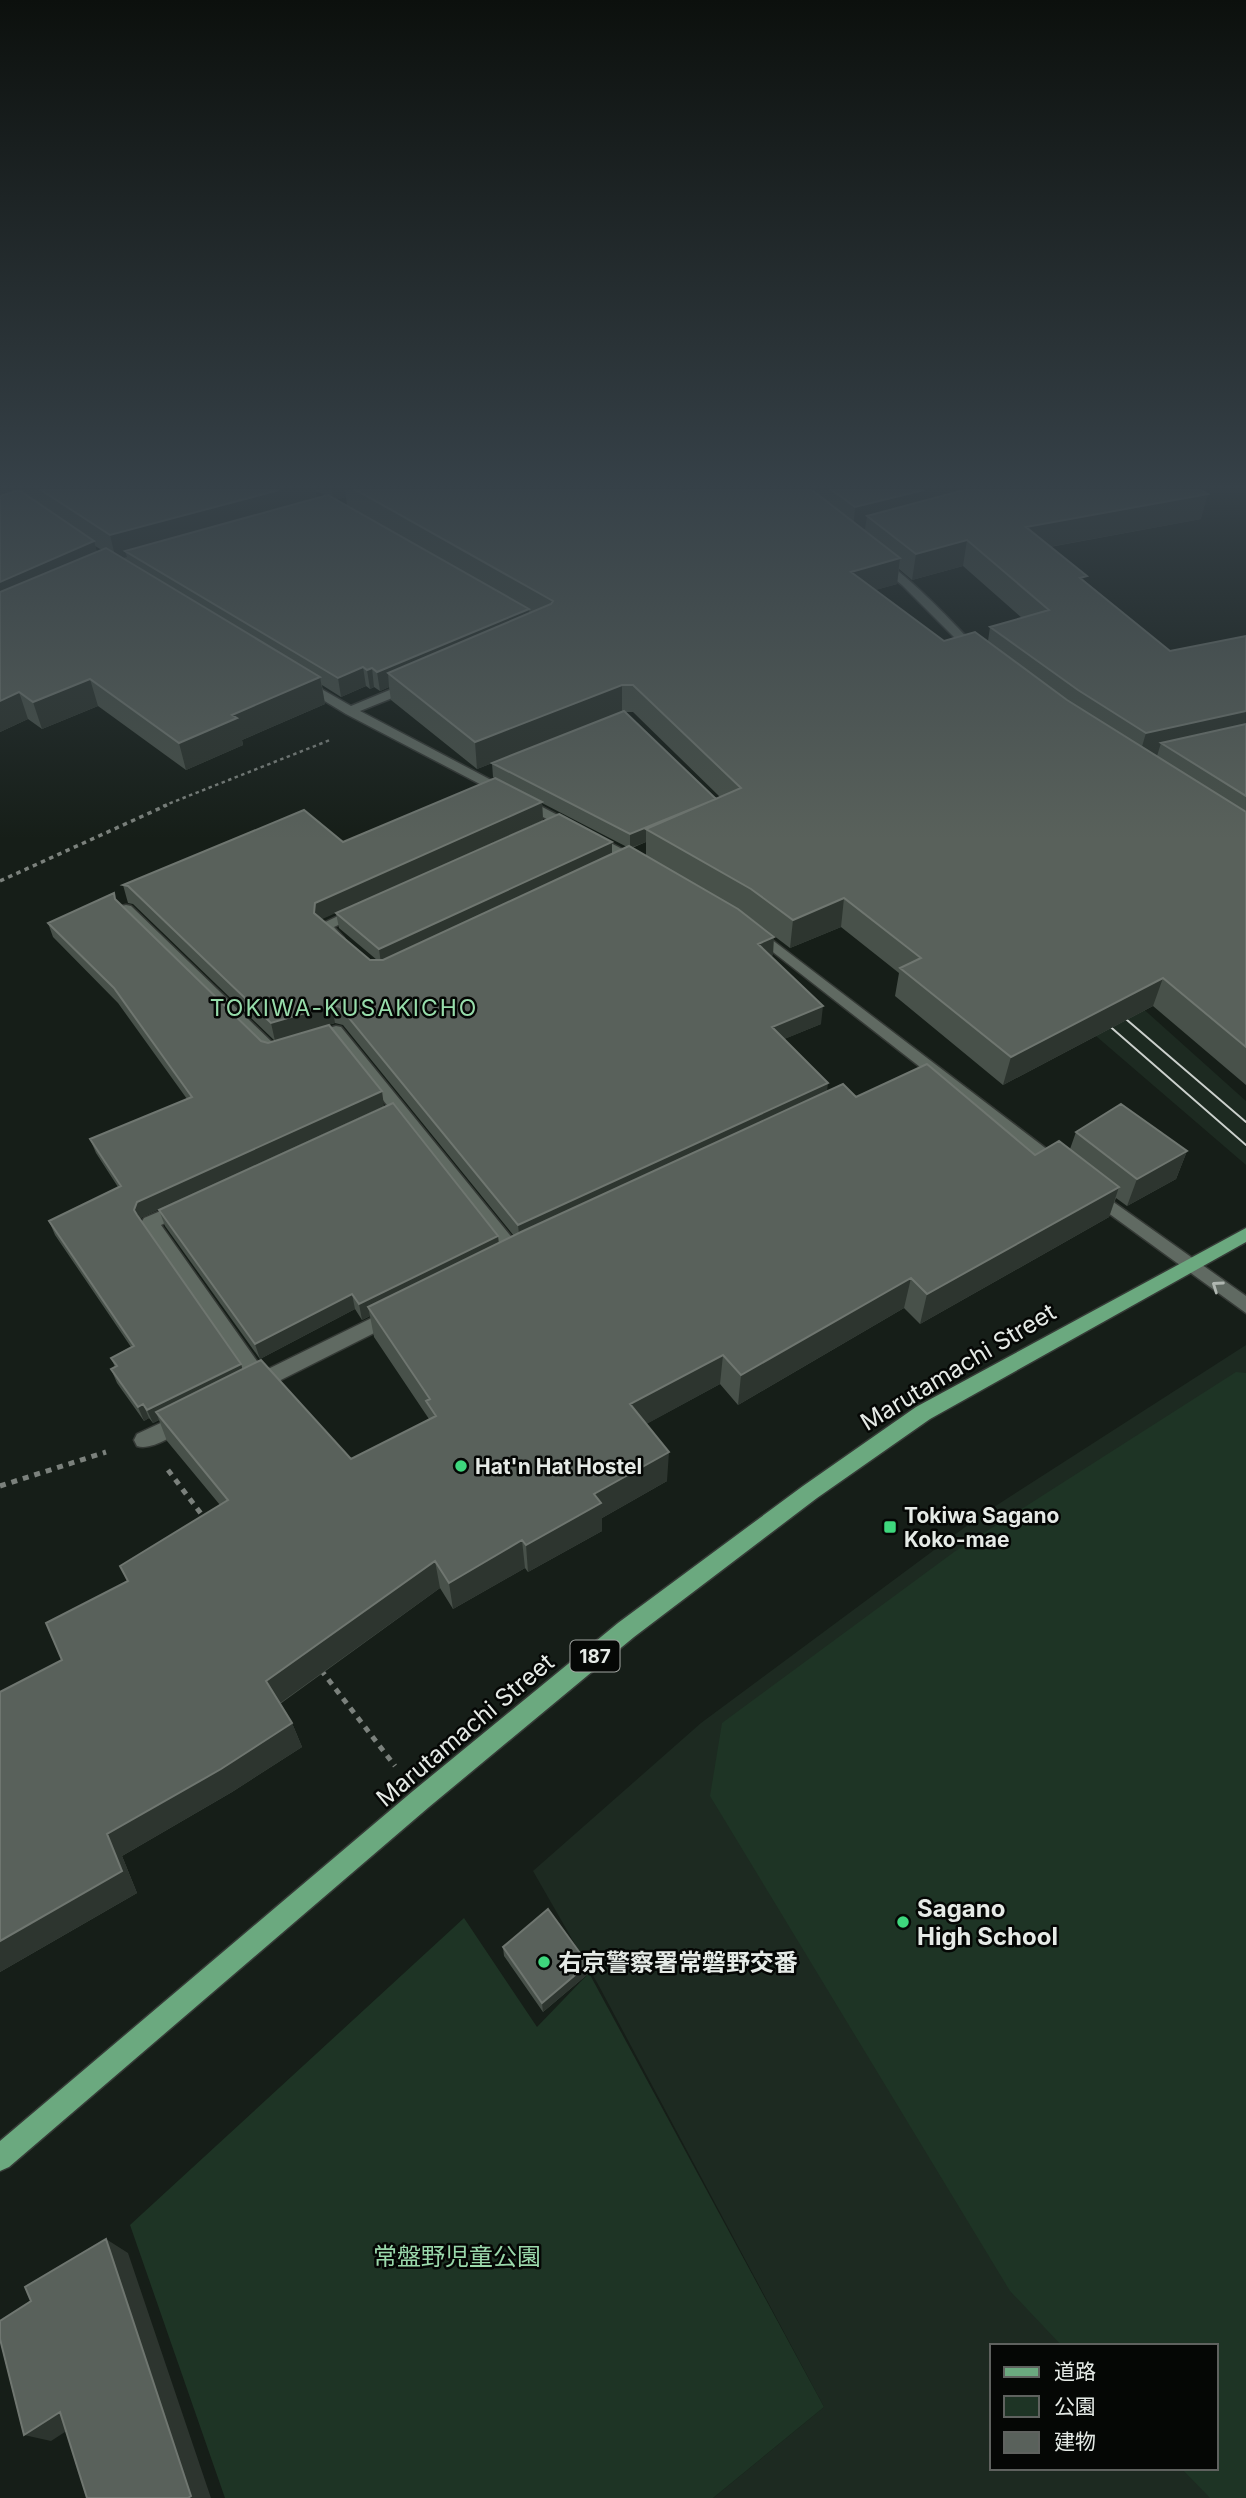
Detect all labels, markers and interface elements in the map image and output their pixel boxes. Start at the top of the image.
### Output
district label: TOKIWA-KUSAKICHO [210,994,478,1022]
one-way arrow [1212,1282,1225,1294]
street label: Marutamachi Street [855,1297,1061,1437]
place label: Hat'n Hat Hostel [475,1454,642,1479]
marker: Hat'n Hat Hostel [453,1458,469,1474]
place label: Tokiwa Sagano Koko-mae [904,1503,1060,1552]
marker: Tokiwa Sagano Koko-mae [882,1519,898,1535]
road number: 187 [570,1640,620,1672]
street label: Marutamachi Street [370,1647,560,1813]
place label: Sagano High School [917,1894,1058,1951]
marker: Sagano High School [895,1914,911,1930]
place label: 右京警察署常磐野交番 [558,1948,798,1977]
marker: 右京警察署常磐野交番 [536,1954,552,1970]
park label: 常盤野児童公園 [373,2242,541,2271]
legend [990,2344,1218,2470]
text: 道路 [1054,2359,1096,2384]
text: 公園 [1054,2394,1096,2419]
text: 建物 [1054,2429,1096,2454]

